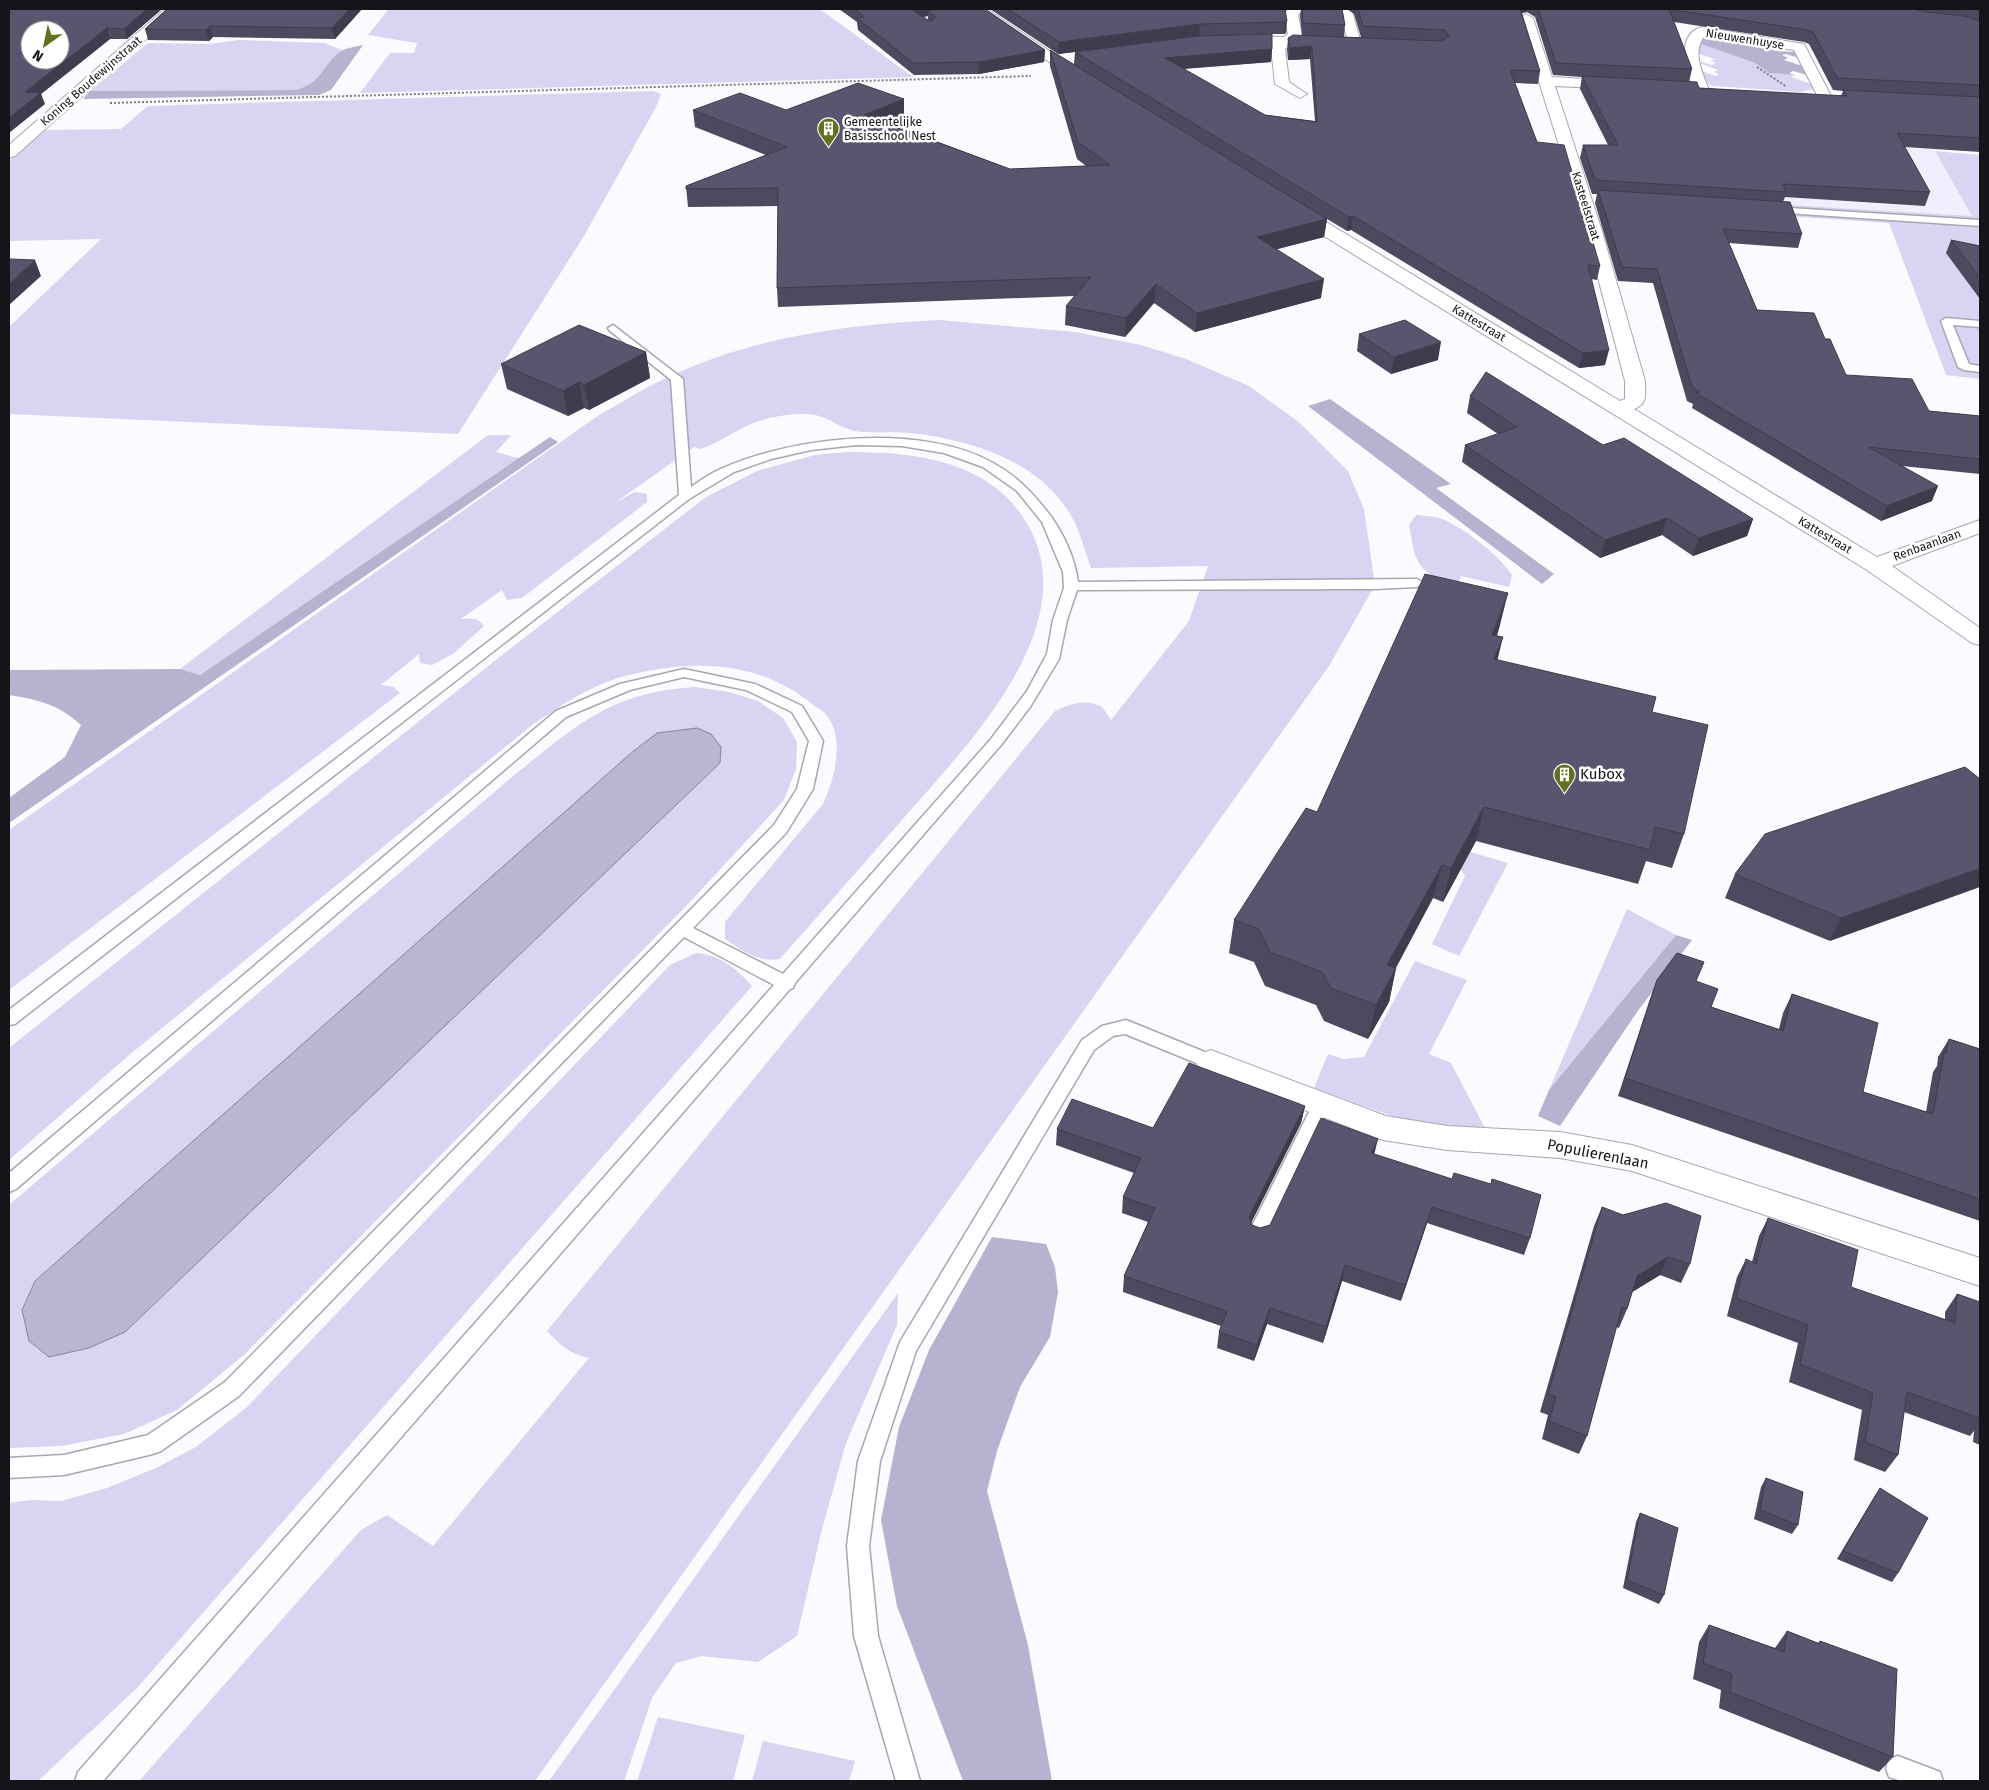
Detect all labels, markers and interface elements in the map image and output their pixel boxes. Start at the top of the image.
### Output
north arrow [20,20,70,70]
street label: Nieuwenhuyse [1705,26,1785,52]
street label: Koning Boudewijnstraat [37,33,145,129]
text: N [30,46,47,65]
place label: Gemeentelijke Basisschool Nest [844,115,937,143]
building icon: Gemeentelijke Basisschool Nest [816,117,840,148]
street label: Kasteelstraat [1569,170,1603,243]
street label: Kattestraat [1450,302,1509,345]
street label: Kattestraat [1796,514,1855,557]
street label: Renbaanlaan [1891,526,1963,564]
building icon: Kubox [1552,762,1576,793]
place label: Kubox [1580,765,1623,783]
street label: Populierenlaan [1546,1135,1650,1173]

